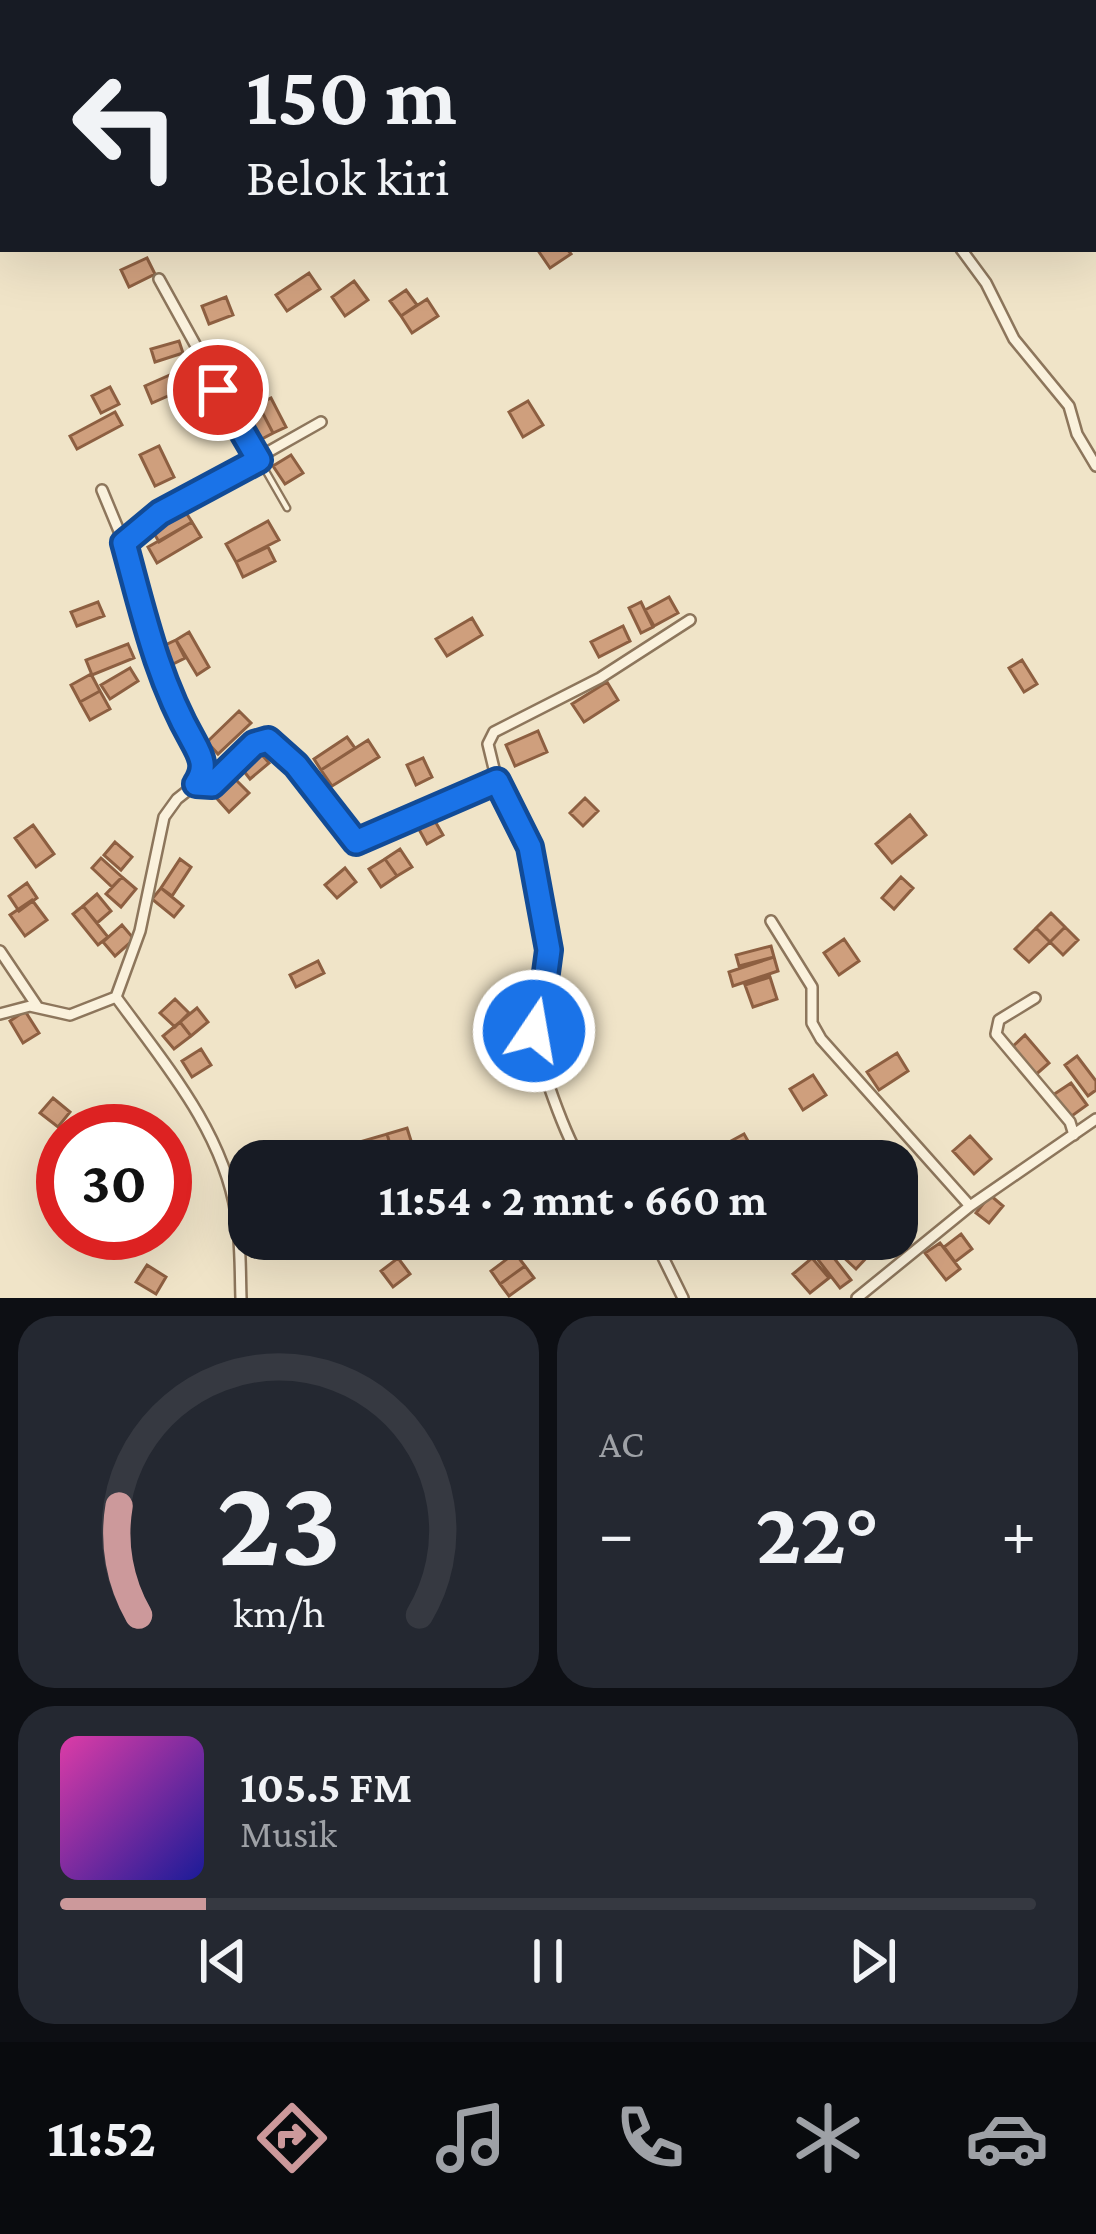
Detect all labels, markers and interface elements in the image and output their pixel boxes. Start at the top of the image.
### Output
icon: left [48,48,204,204]
text: 150 m [246,49,457,142]
text: Belok kiri [246,147,449,207]
pin [167,339,269,441]
icon: arrive [185,357,251,423]
position arrow [471,968,597,1094]
speed limit sign: 30 [36,1104,192,1260]
text: 11:54 · 2 mnt · 660 m [379,1175,767,1225]
text: AC [599,1422,644,1465]
text: 23 [216,1452,341,1591]
text: 22° [756,1482,879,1582]
text: − [599,1496,634,1569]
text: + [1001,1496,1036,1569]
text: km/h [232,1589,325,1636]
text: 105.5 FM [240,1762,412,1812]
text: Musik [240,1812,337,1855]
icon: previous [190,1928,256,1994]
icon: pause [515,1928,581,1994]
icon: next [840,1928,906,1994]
icon: directions [250,2096,334,2180]
icon: music [429,2096,513,2180]
icon: phone [608,2096,692,2180]
icon: climate [786,2096,870,2180]
icon: car [965,2096,1049,2180]
text: 11:52 [47,2108,156,2168]

